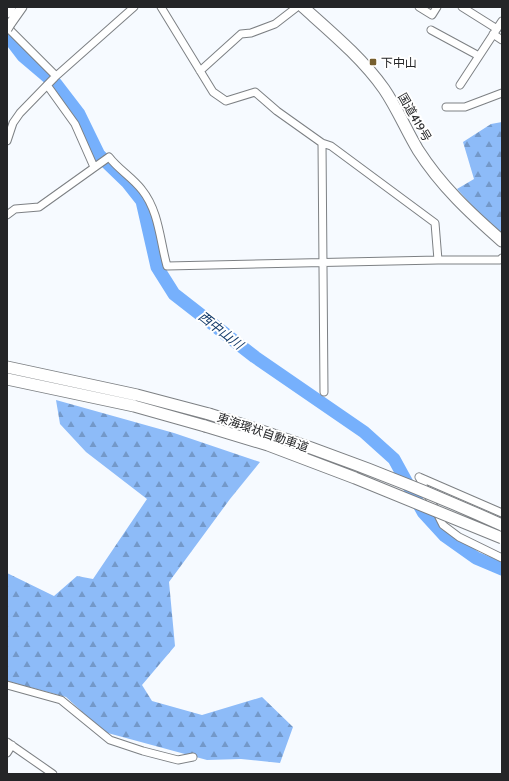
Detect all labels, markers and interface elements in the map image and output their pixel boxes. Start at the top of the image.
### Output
place label: 下中山 [381,55,417,70]
marker: 下中山 [368,57,378,67]
street label: 国道419号 [395,90,435,144]
water label: 西中山川 [196,308,248,354]
street label: 東海環状自動車道 [215,409,311,455]

